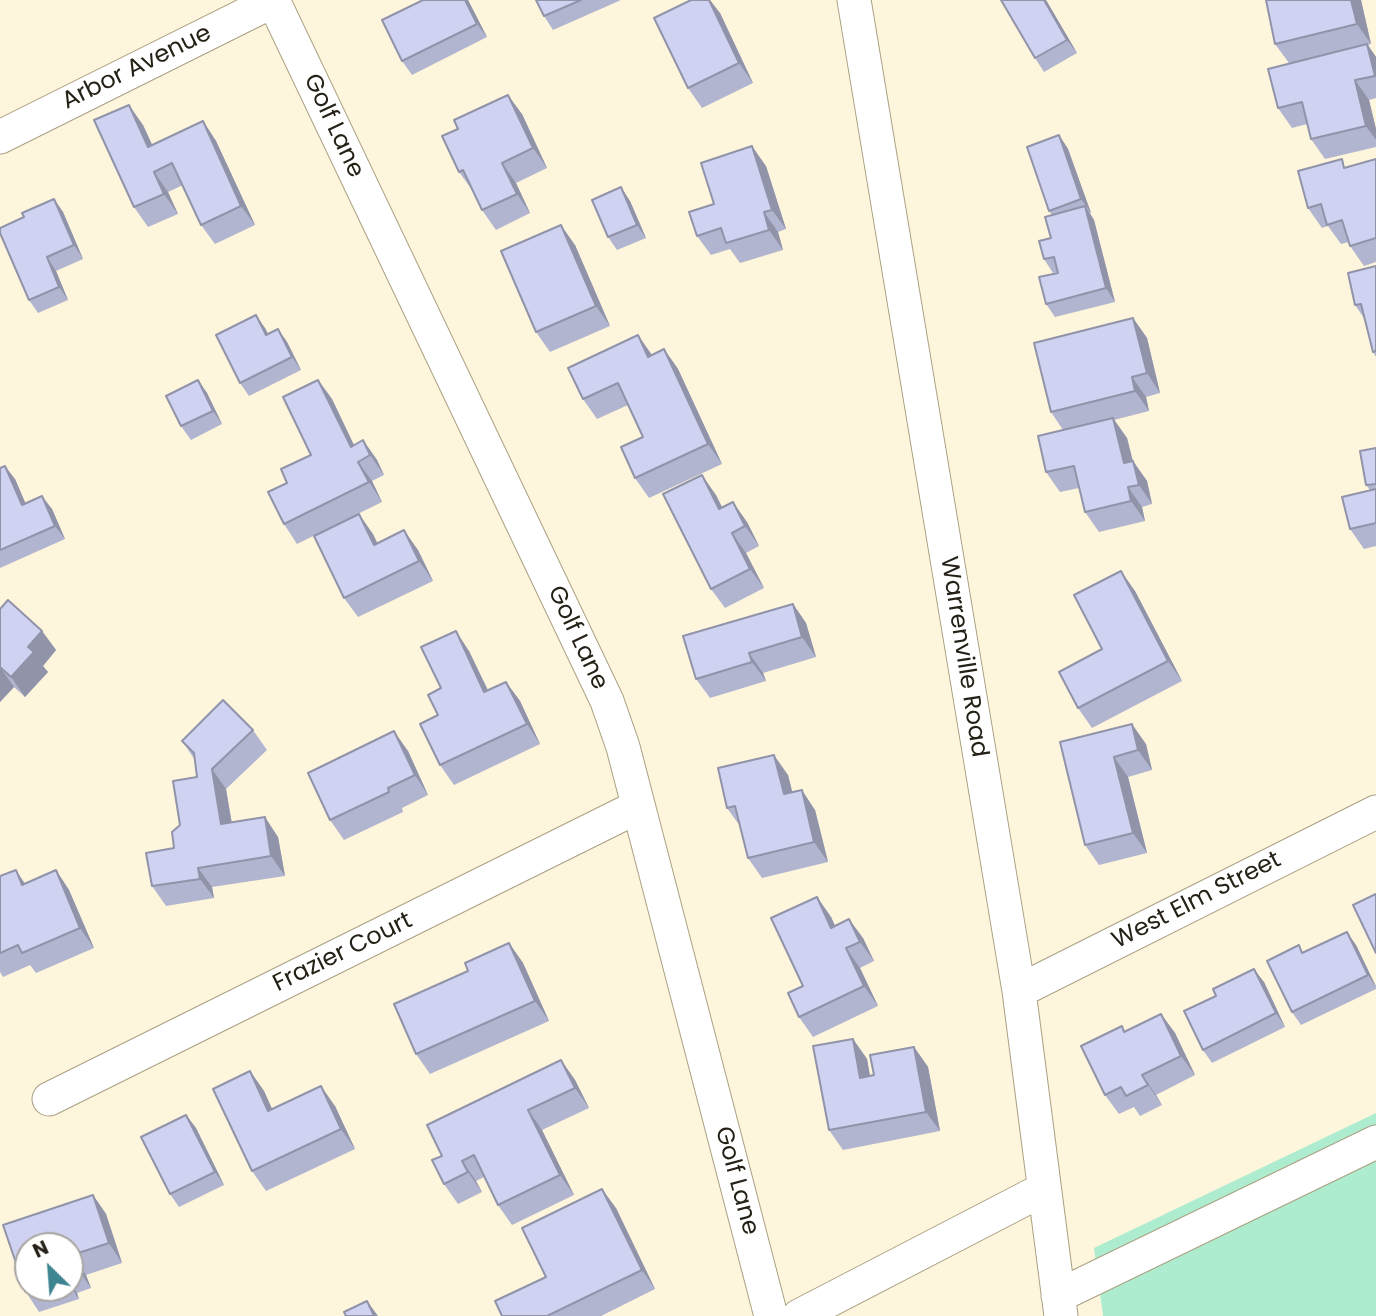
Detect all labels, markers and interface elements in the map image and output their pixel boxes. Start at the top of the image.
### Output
street label: Arbor Avenue [58,20,216,116]
street label: Golf Lane [296,70,370,182]
street label: Warrenville Road [933,555,993,759]
street label: Golf Lane [540,582,614,694]
street label: West Elm Street [1108,846,1286,956]
street label: Frazier Court [269,907,417,999]
street label: Golf Lane [708,1124,764,1238]
north arrow [14,1232,84,1302]
text: N [29,1234,53,1265]

